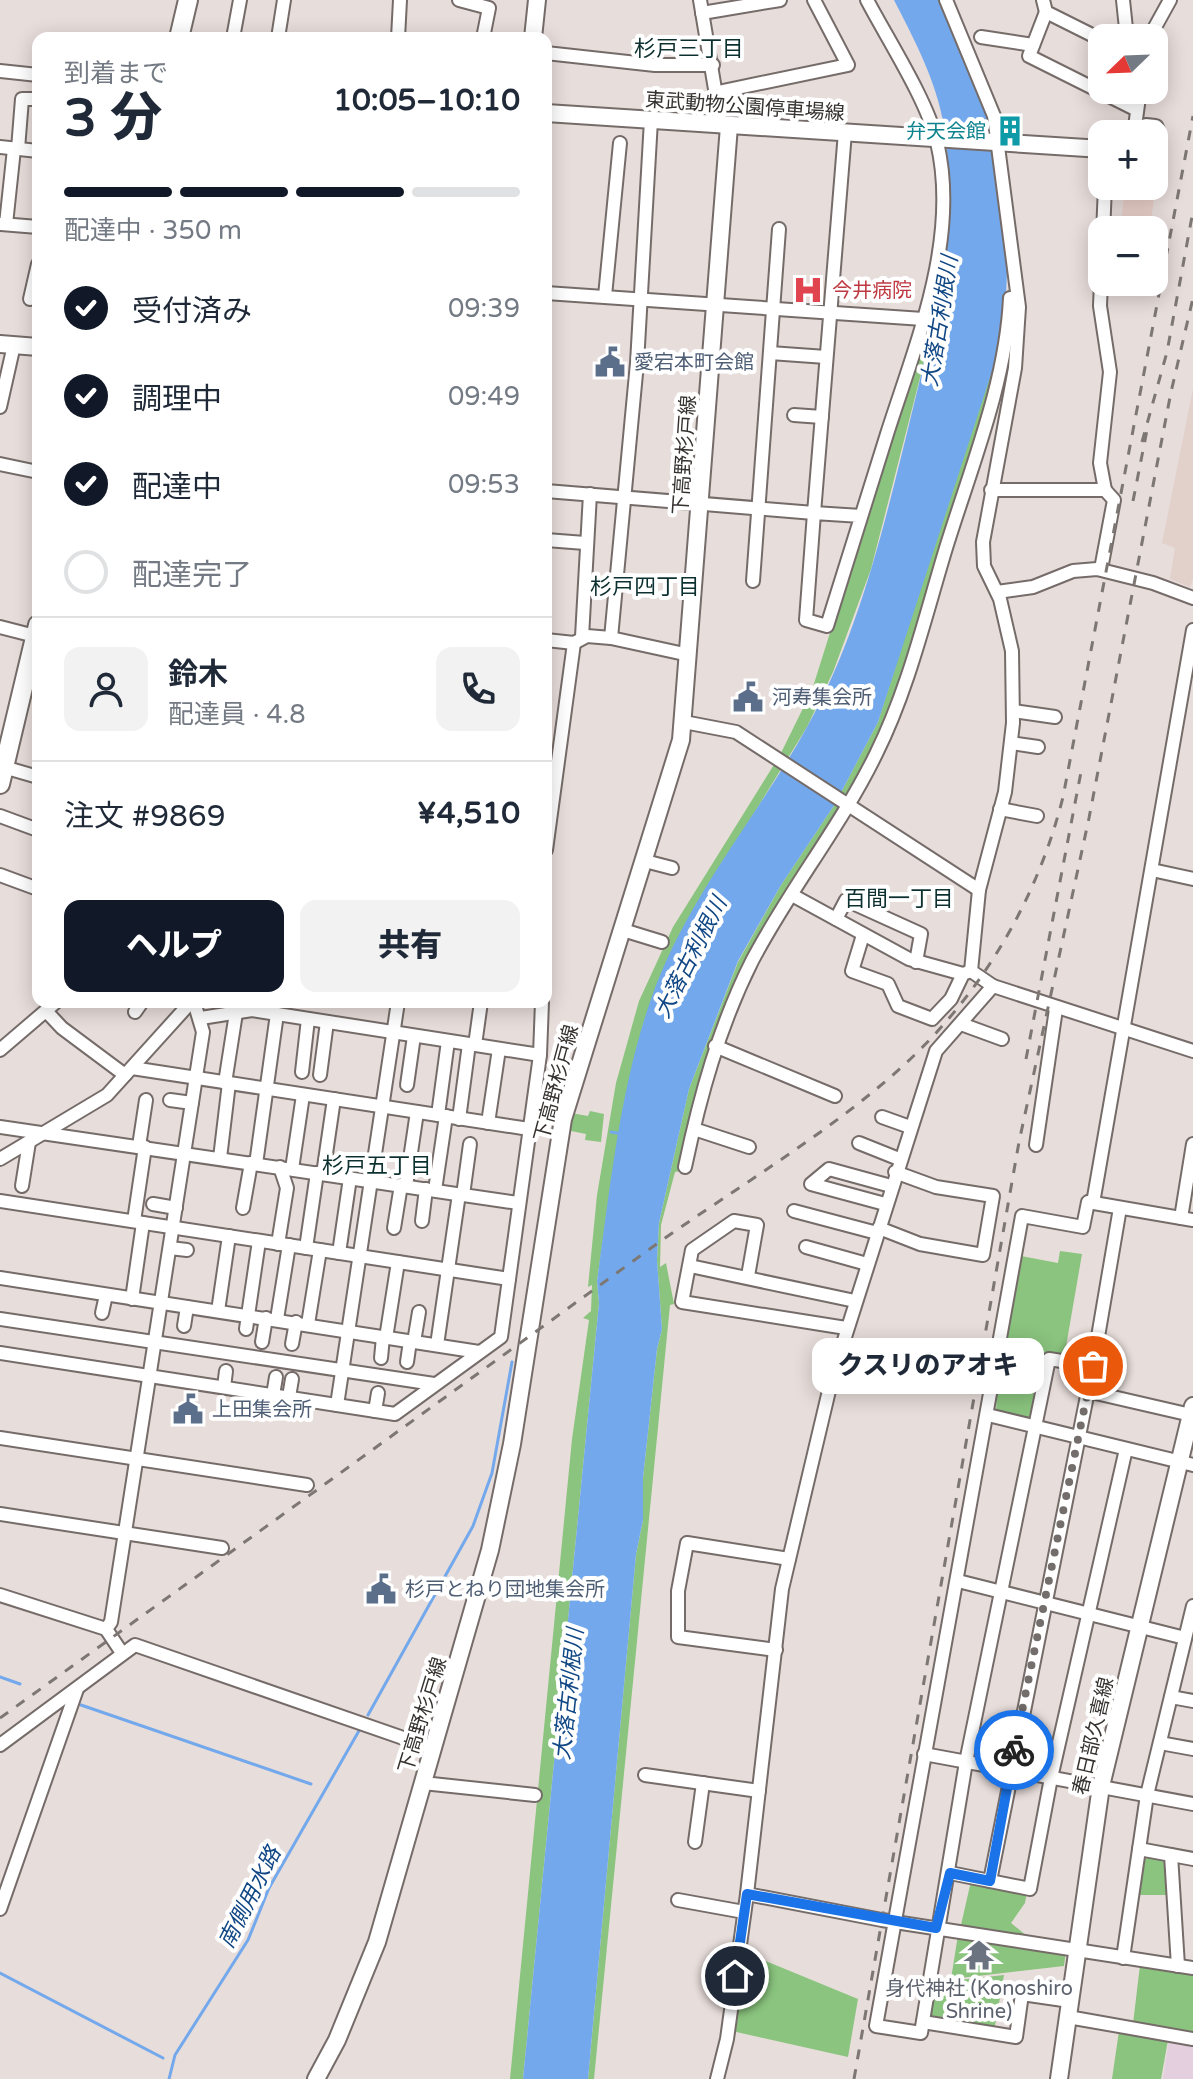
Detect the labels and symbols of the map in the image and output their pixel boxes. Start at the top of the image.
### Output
north arrow [1088,24,1168,104]
district label: 杉戸三丁目 [634,36,744,62]
street label: 東武動物公園停車場線 [644,88,846,126]
building icon: 弁天会館 [993,114,1027,148]
place label: 弁天会館 [906,120,986,144]
water label: 大落古利根川 [917,252,963,388]
hospital icon: 今井病院 [791,273,825,307]
place label: 今井病院 [832,279,912,303]
public building icon: 愛宕本町会館 [593,345,627,379]
place label: 愛宕本町会館 [634,351,754,375]
street label: 下高野杉戸線 [669,394,701,516]
district label: 杉戸四丁目 [590,574,700,600]
public building icon: 河寿集会所 [731,680,765,714]
place label: 河寿集会所 [772,686,872,710]
district label: 百間一丁目 [844,886,954,912]
water label: 大落古利根川 [649,891,733,1022]
street label: 下高野杉戸線 [530,1022,584,1144]
district label: 杉戸五丁目 [322,1153,432,1179]
pin [1059,1332,1127,1400]
callout: クスリのアオキ [813,1338,1045,1394]
public building icon: 上田集会所 [171,1392,205,1426]
place label: 上田集会所 [212,1398,312,1422]
public building icon: 杉戸とねり団地集会所 [364,1572,398,1606]
place label: 杉戸とねり団地集会所 [405,1578,605,1602]
water label: 大落古利根川 [549,1625,589,1761]
street label: 下高野杉戸線 [394,1654,452,1776]
street label: 春日部久喜線 [1069,1675,1119,1797]
courier [974,1710,1054,1790]
water label: 南側用水路 [213,1841,287,1952]
temple icon: 身代神社 (Konoshiro Shrine) [962,1938,996,1972]
pin [701,1942,769,2010]
place label: 身代神社 (Konoshiro Shrine) [885,1977,1073,2024]

